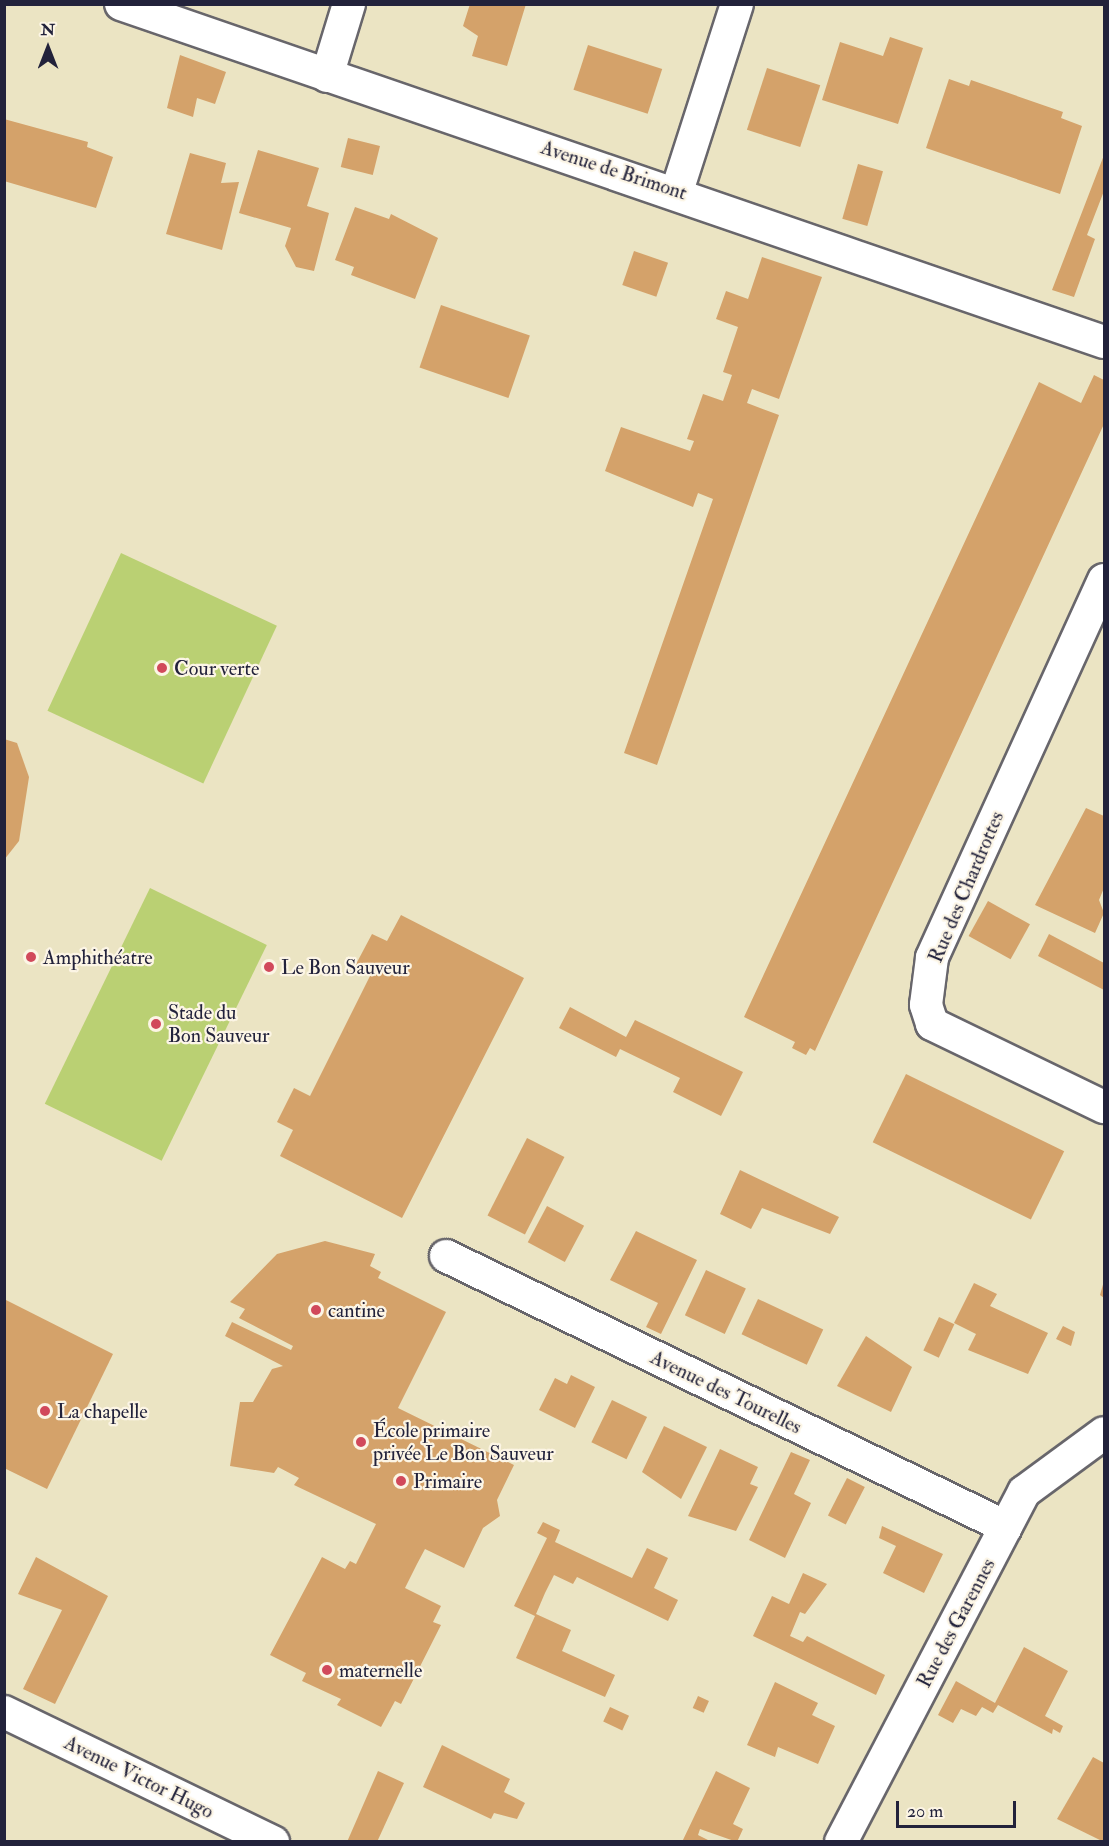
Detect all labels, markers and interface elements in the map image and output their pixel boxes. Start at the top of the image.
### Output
north arrow [18,18,78,78]
text: N [41,20,55,40]
street label: Avenue de Brimont [538,135,690,205]
place label: Cour verte [174,656,259,680]
marker: Cour verte [155,661,169,675]
street label: Rue des Chardrottes [923,808,1009,966]
place label: Amphithéatre [43,945,153,969]
marker: Amphithéatre [24,950,38,964]
place label: Le Bon Sauveur [281,955,410,979]
marker: Le Bon Sauveur [262,960,276,974]
place label: Stade du Bon Sauveur [168,1000,270,1047]
marker: Stade du Bon Sauveur [149,1017,163,1031]
place label: cantine [328,1298,385,1322]
marker: cantine [309,1303,323,1317]
street label: Avenue des Tourelles [647,1345,805,1439]
place label: La chapelle [57,1399,148,1423]
marker: La chapelle [38,1404,52,1418]
place label: École primaire privée Le Bon Sauveur [373,1418,554,1465]
marker: École primaire privée Le Bon Sauveur [354,1435,368,1449]
place label: Primaire [413,1469,482,1493]
marker: Primaire [394,1474,408,1488]
street label: Rue des Garennes [912,1554,1000,1692]
place label: maternelle [339,1658,422,1682]
marker: maternelle [320,1663,334,1677]
street label: Avenue Victor Hugo [60,1730,218,1824]
scale bar [899,1789,1019,1827]
text: 20 m [907,1800,943,1823]

